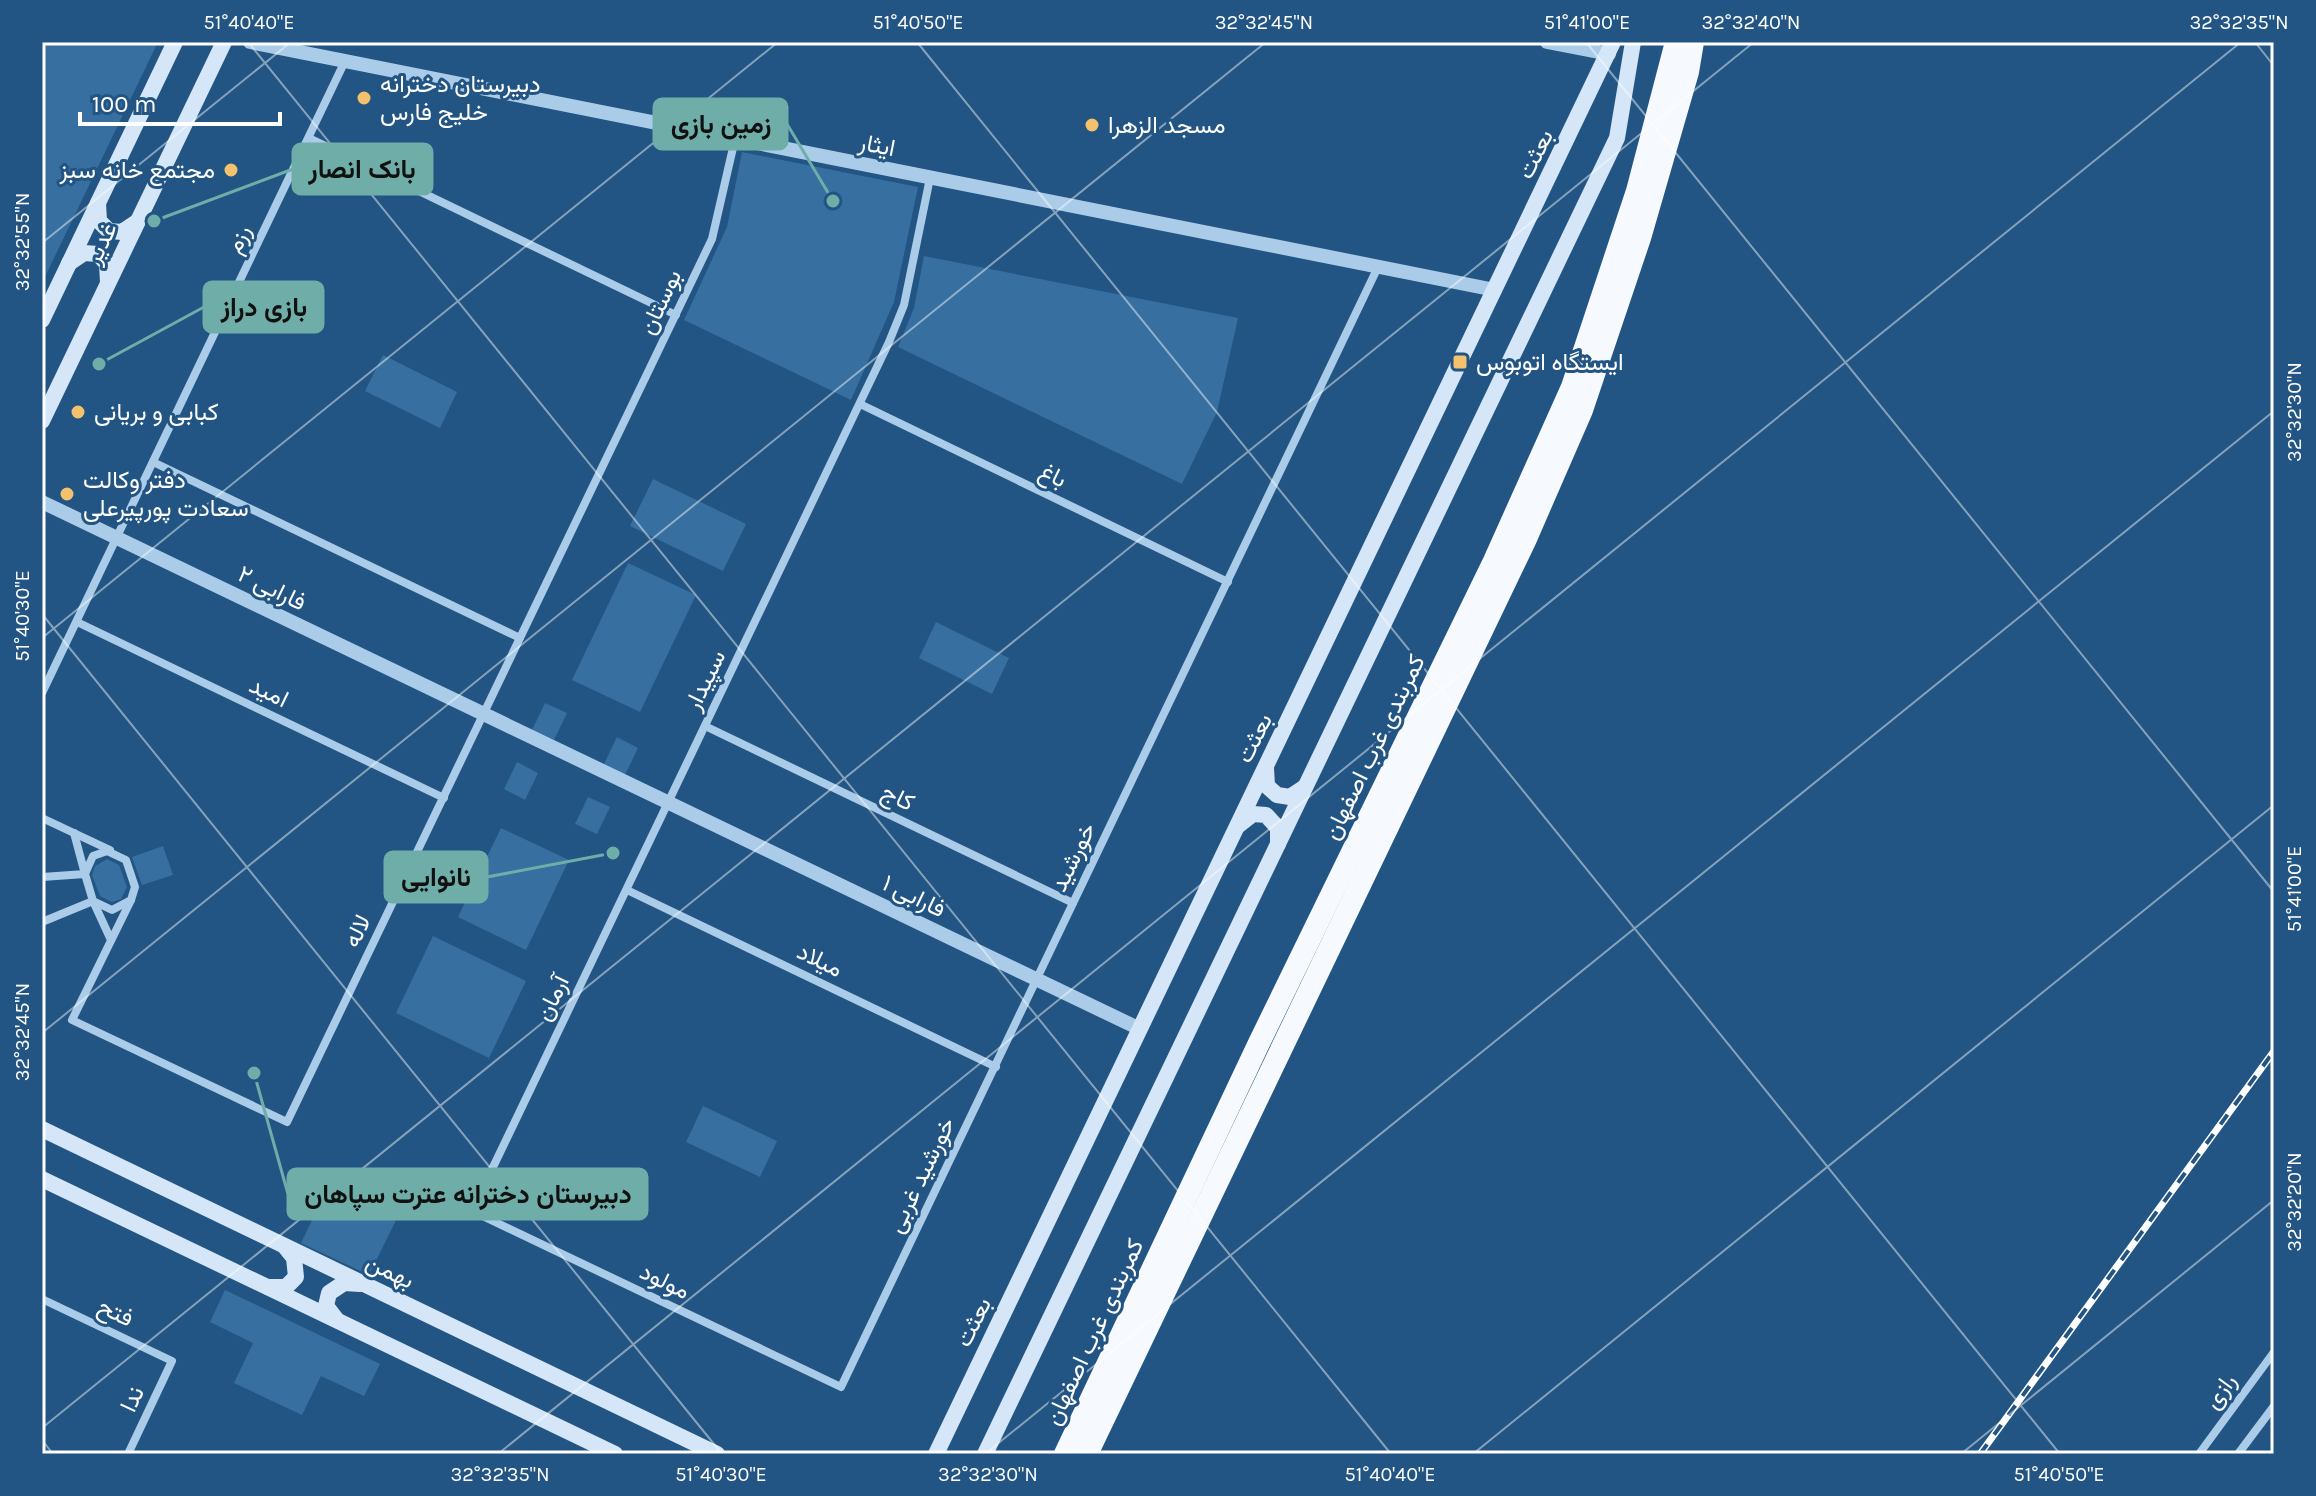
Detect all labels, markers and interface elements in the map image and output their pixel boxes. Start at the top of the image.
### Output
text: 51°40'40"E [204,11,294,34]
text: 51°40'50"E [873,11,963,34]
text: 32°32'45"N [1215,11,1313,34]
text: 51°41'00"E [1544,11,1630,34]
text: 32°32'40"N [1701,11,1801,34]
text: 32°32'35"N [2189,11,2289,34]
place label: دبیرستان دخترانه خلیج فارس [380,70,540,129]
scale bar [80,76,280,126]
marker: دبیرستان دخترانه خلیج فارس [355,89,373,107]
text: 100 m [92,90,157,118]
callout: زمین بازی [654,99,787,149]
text: زمین بازی [671,109,771,140]
place label: مسجد الزهرا [1108,111,1226,140]
marker: مسجد الزهرا [1083,116,1101,134]
street label: بعثت [1511,125,1559,183]
street label: ایثار [855,128,898,163]
callout: بانک انصار [293,144,432,194]
text: بانک انصار [307,154,416,185]
place label: مجتمع خانه سبز [59,156,215,187]
marker: مجتمع خانه سبز [222,161,240,179]
text: 32°32'55"N [11,193,34,291]
street label: غدیر [79,218,124,270]
street label: رزم [219,220,259,259]
street label: بوستان [633,265,688,339]
callout: بازی دراز [204,282,323,332]
text: بازی دراز [220,292,307,323]
place label: ایستگاه اتوبوس [1476,348,1624,377]
marker: ایستگاه اتوبوس [1451,353,1469,371]
text: 32°32'30"N [2283,362,2306,462]
place label: کبابی و بریانی [94,398,219,427]
marker: کبابی و بریانی [69,403,87,421]
street label: باغ [1034,456,1071,495]
place label: دفتر وکالت سعادت پورپیرعلی [83,466,249,524]
marker: دفتر وکالت سعادت پورپیرعلی [58,485,76,503]
street label: فارابی ۲ [233,560,311,617]
text: 51°40'30"E [11,570,34,662]
street label: سپیدار [678,645,733,717]
street label: کمربندی غرب اصفهان [1317,650,1432,844]
street label: امید [245,671,293,713]
street label: بعثت [1230,709,1278,767]
street label: کاج [876,777,919,819]
street label: خورشید [1044,818,1103,897]
text: 51°41'00"E [2283,846,2306,932]
callout: نانوایی [385,852,487,902]
text: نانوایی [401,862,471,893]
street label: فارابی ۱ [877,869,950,924]
street label: لاله [337,910,377,952]
street label: میلاد [793,937,847,983]
street label: آرمان [529,968,577,1026]
text: 32°32'45"N [11,983,34,1081]
street label: خورشید غربی [881,1113,962,1238]
text: 32°32'20"N [2283,1152,2306,1252]
callout: دبیرستان دخترانه عترت سپاهان [288,1169,647,1219]
text: دبیرستان دخترانه عترت سپاهان [304,1179,632,1212]
street label: کمربندی غرب اصفهان [1039,1234,1150,1430]
street label: بهمن [361,1247,419,1295]
street label: مولود [635,1257,695,1306]
street label: فتح [92,1292,138,1335]
street label: بعثت [949,1293,997,1351]
street label: رازی [2198,1368,2243,1415]
street label: ندا [114,1382,150,1416]
text: 32°32'35"N [450,1463,550,1486]
text: 51°40'30"E [675,1463,767,1486]
text: 32°32'30"N [938,1463,1038,1486]
text: 51°40'40"E [1345,1463,1435,1486]
text: 51°40'50"E [2014,1463,2104,1486]

